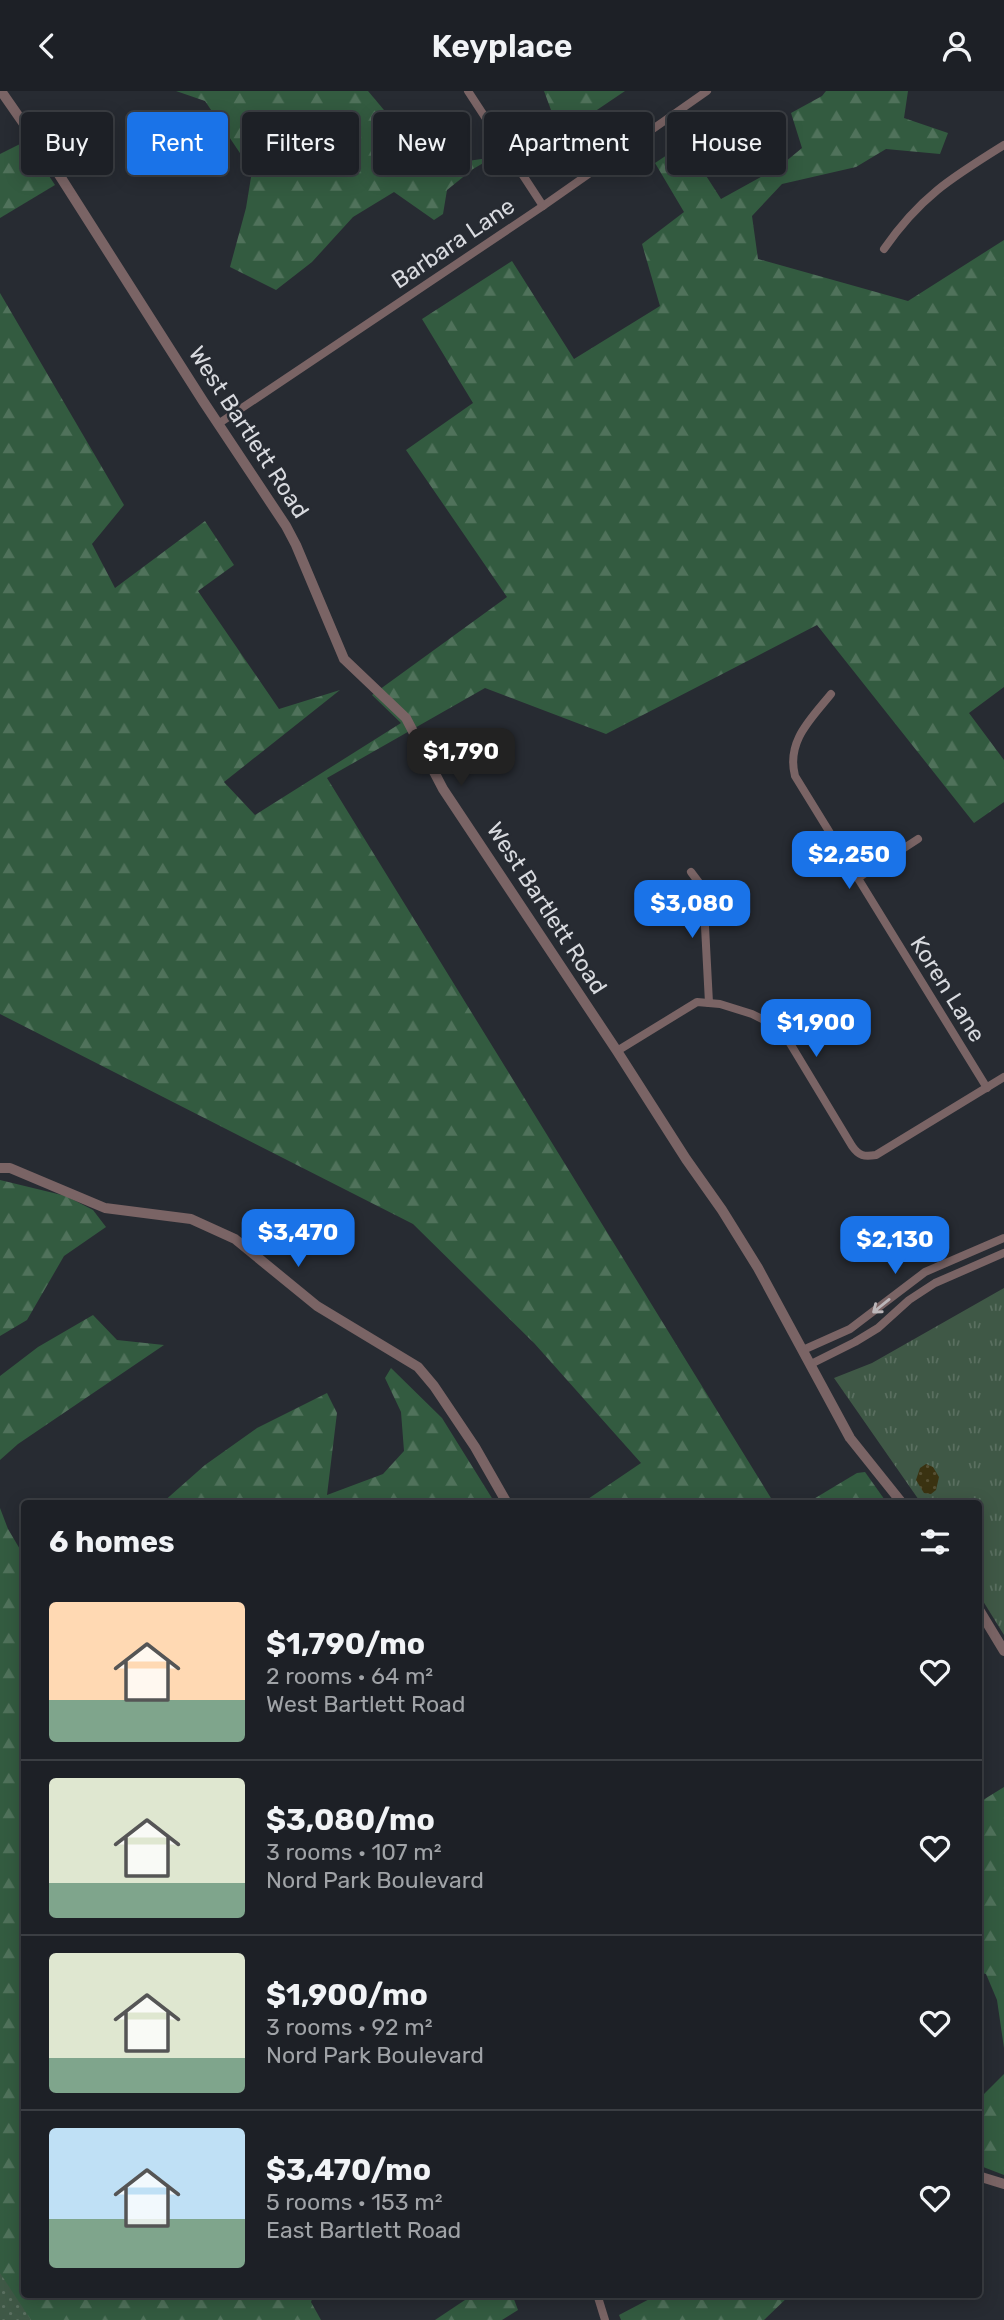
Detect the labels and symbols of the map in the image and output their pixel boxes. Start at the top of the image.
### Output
street label: Barbara Lane [386,192,520,294]
street label: West Bartlett Road [183,341,315,523]
pin: $1,790 [404,729,518,788]
street label: West Bartlett Road [481,817,613,999]
pin: $2,250 [792,831,906,891]
pin: $3,080 [635,881,749,940]
street label: Koren Lane [904,931,992,1047]
pin: $1,900 [759,999,873,1059]
pin: $3,470 [241,1209,355,1269]
pin: $2,130 [838,1217,952,1276]
one-way arrow [872,1298,890,1314]

